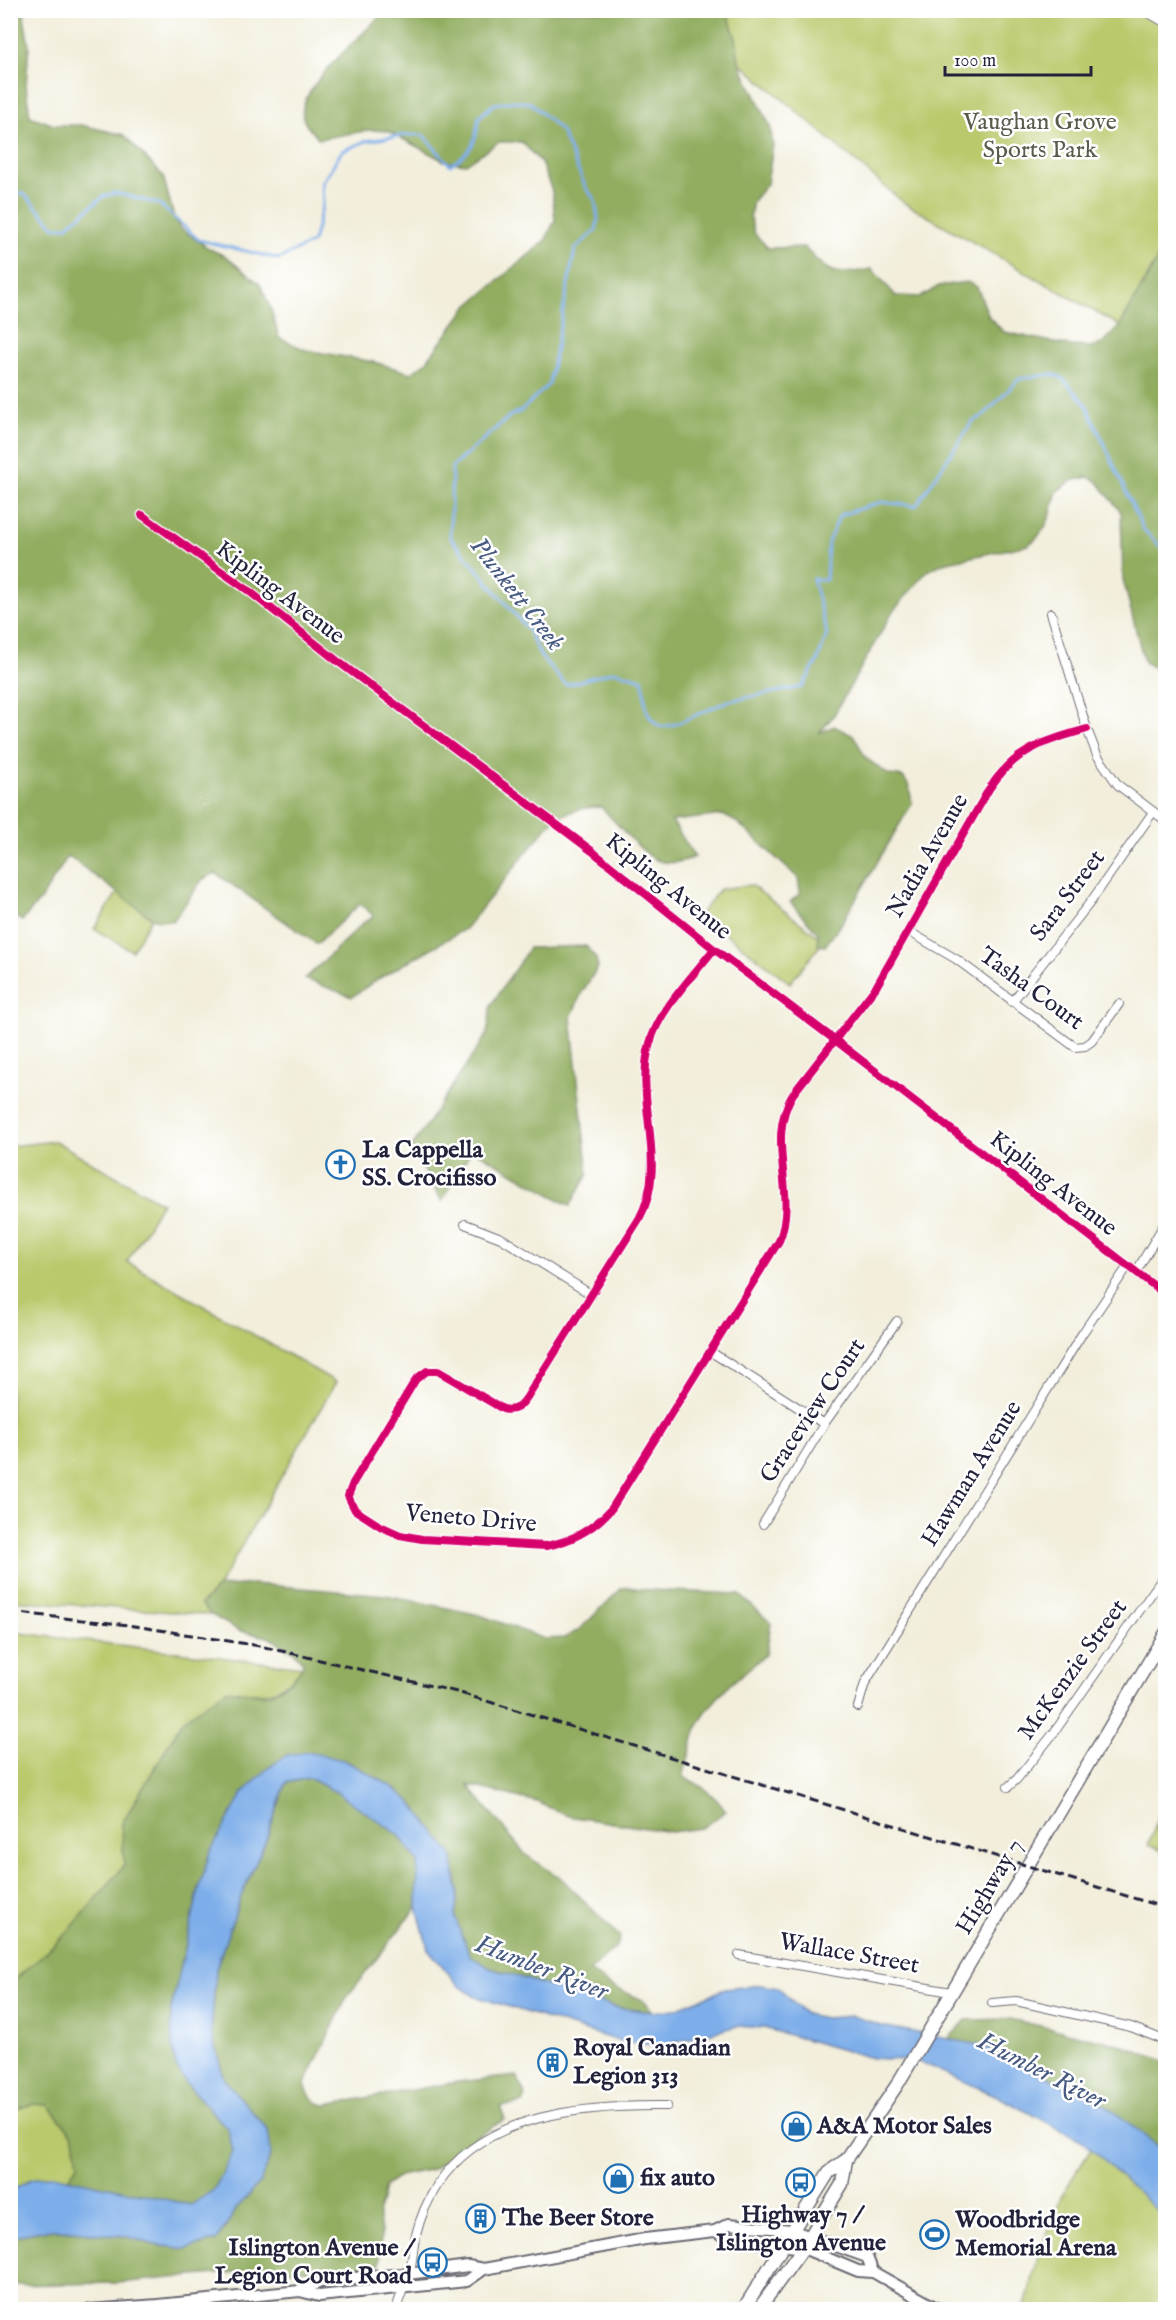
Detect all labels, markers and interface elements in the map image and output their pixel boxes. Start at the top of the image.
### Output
scale bar [945,39,1090,77]
text: 100 m [954,50,996,73]
park label: Vaughan Grove Sports Park [962,107,1117,166]
water label: Plunkett Creek [462,531,572,658]
street label: Kipling Avenue [209,534,351,652]
street label: Nadia Avenue [880,788,976,924]
street label: Kipling Avenue [598,827,738,947]
street label: Sara Street [1024,844,1112,948]
street label: Tasha Court [972,940,1090,1038]
street label: Kipling Avenue [983,1124,1123,1244]
place label: La Cappella SS. Crocifisso [362,1135,496,1194]
church icon: La Cappella SS. Crocifisso [325,1148,357,1180]
street label: Graceview Court [753,1333,873,1489]
street label: Hawman Avenue [915,1395,1029,1553]
street label: Veneto Drive [403,1498,538,1540]
street label: McKenzie Street [1011,1593,1135,1747]
street label: Highway 7 [949,1833,1031,1941]
street label: Wallace Street [777,1926,921,1982]
water label: Humber River [470,1927,614,2009]
water label: Humber River [972,2024,1113,2118]
place label: Royal Canadian Legion 313 [573,2033,731,2092]
building icon: Royal Canadian Legion 313 [536,2046,568,2078]
shop icon: A&A Motor Sales [780,2110,812,2142]
place label: A&A Motor Sales [816,2111,992,2142]
shop icon: fix auto [603,2162,635,2194]
place label: fix auto [640,2163,715,2194]
bus stop icon: Highway 7 / Islington Avenue [785,2166,817,2198]
place label: Highway 7 / Islington Avenue [716,2200,886,2259]
building icon: The Beer Store [465,2202,497,2234]
place label: The Beer Store [501,2203,654,2234]
place label: Woodbridge Memorial Arena [954,2205,1117,2264]
sports icon: Woodbridge Memorial Arena [918,2218,950,2250]
place label: Islington Avenue / Legion Court Road [215,2233,417,2292]
bus stop icon: Islington Avenue / Legion Court Road [417,2246,449,2278]

